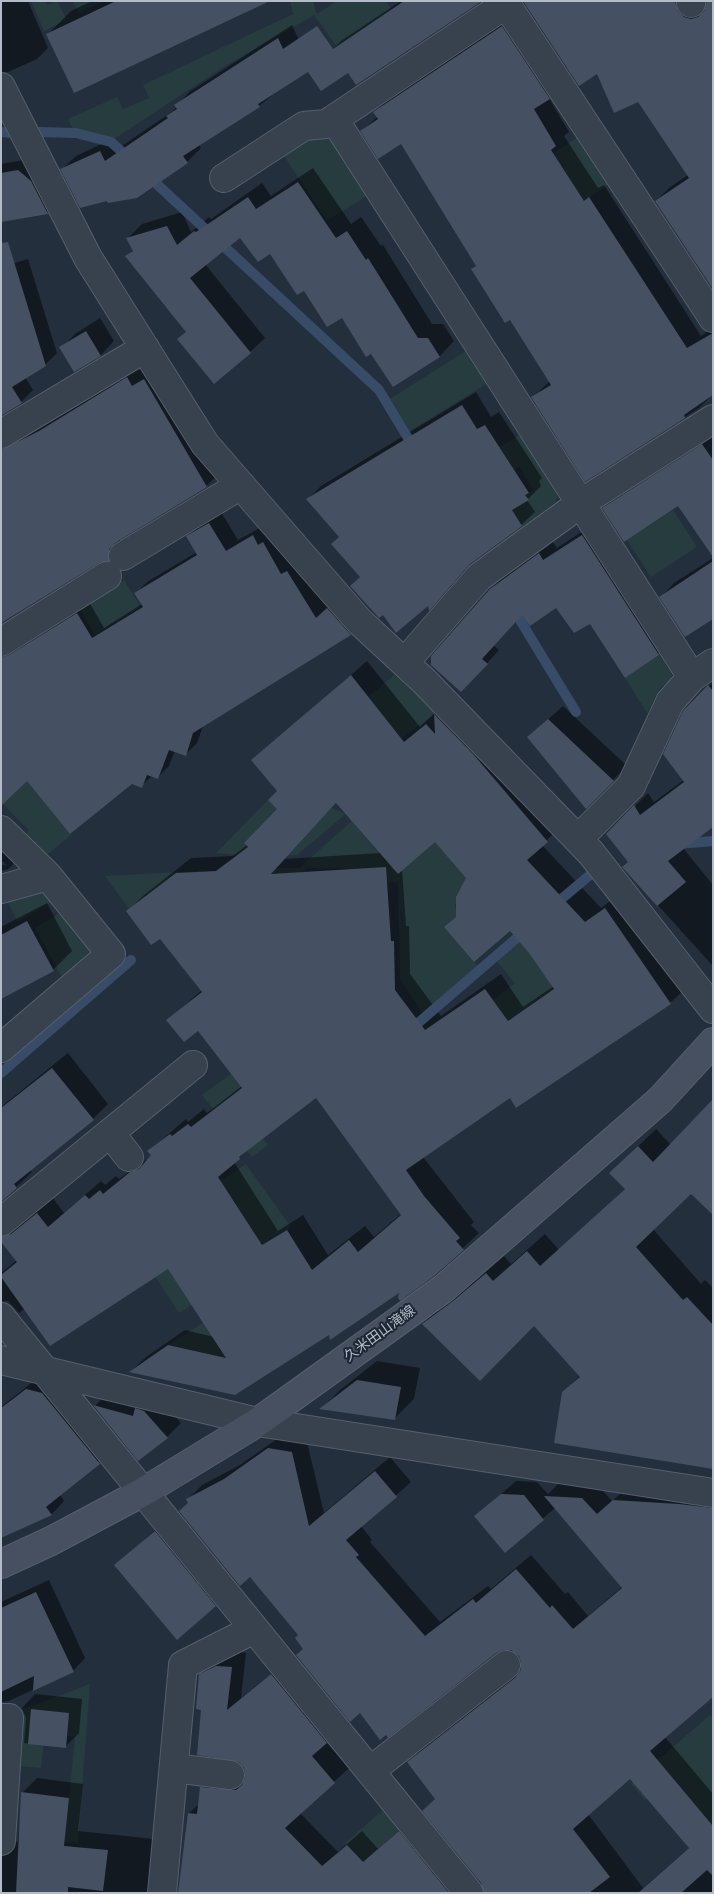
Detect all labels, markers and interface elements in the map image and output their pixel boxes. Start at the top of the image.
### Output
street label: 久米田山滝線 [341,1303,419,1365]

